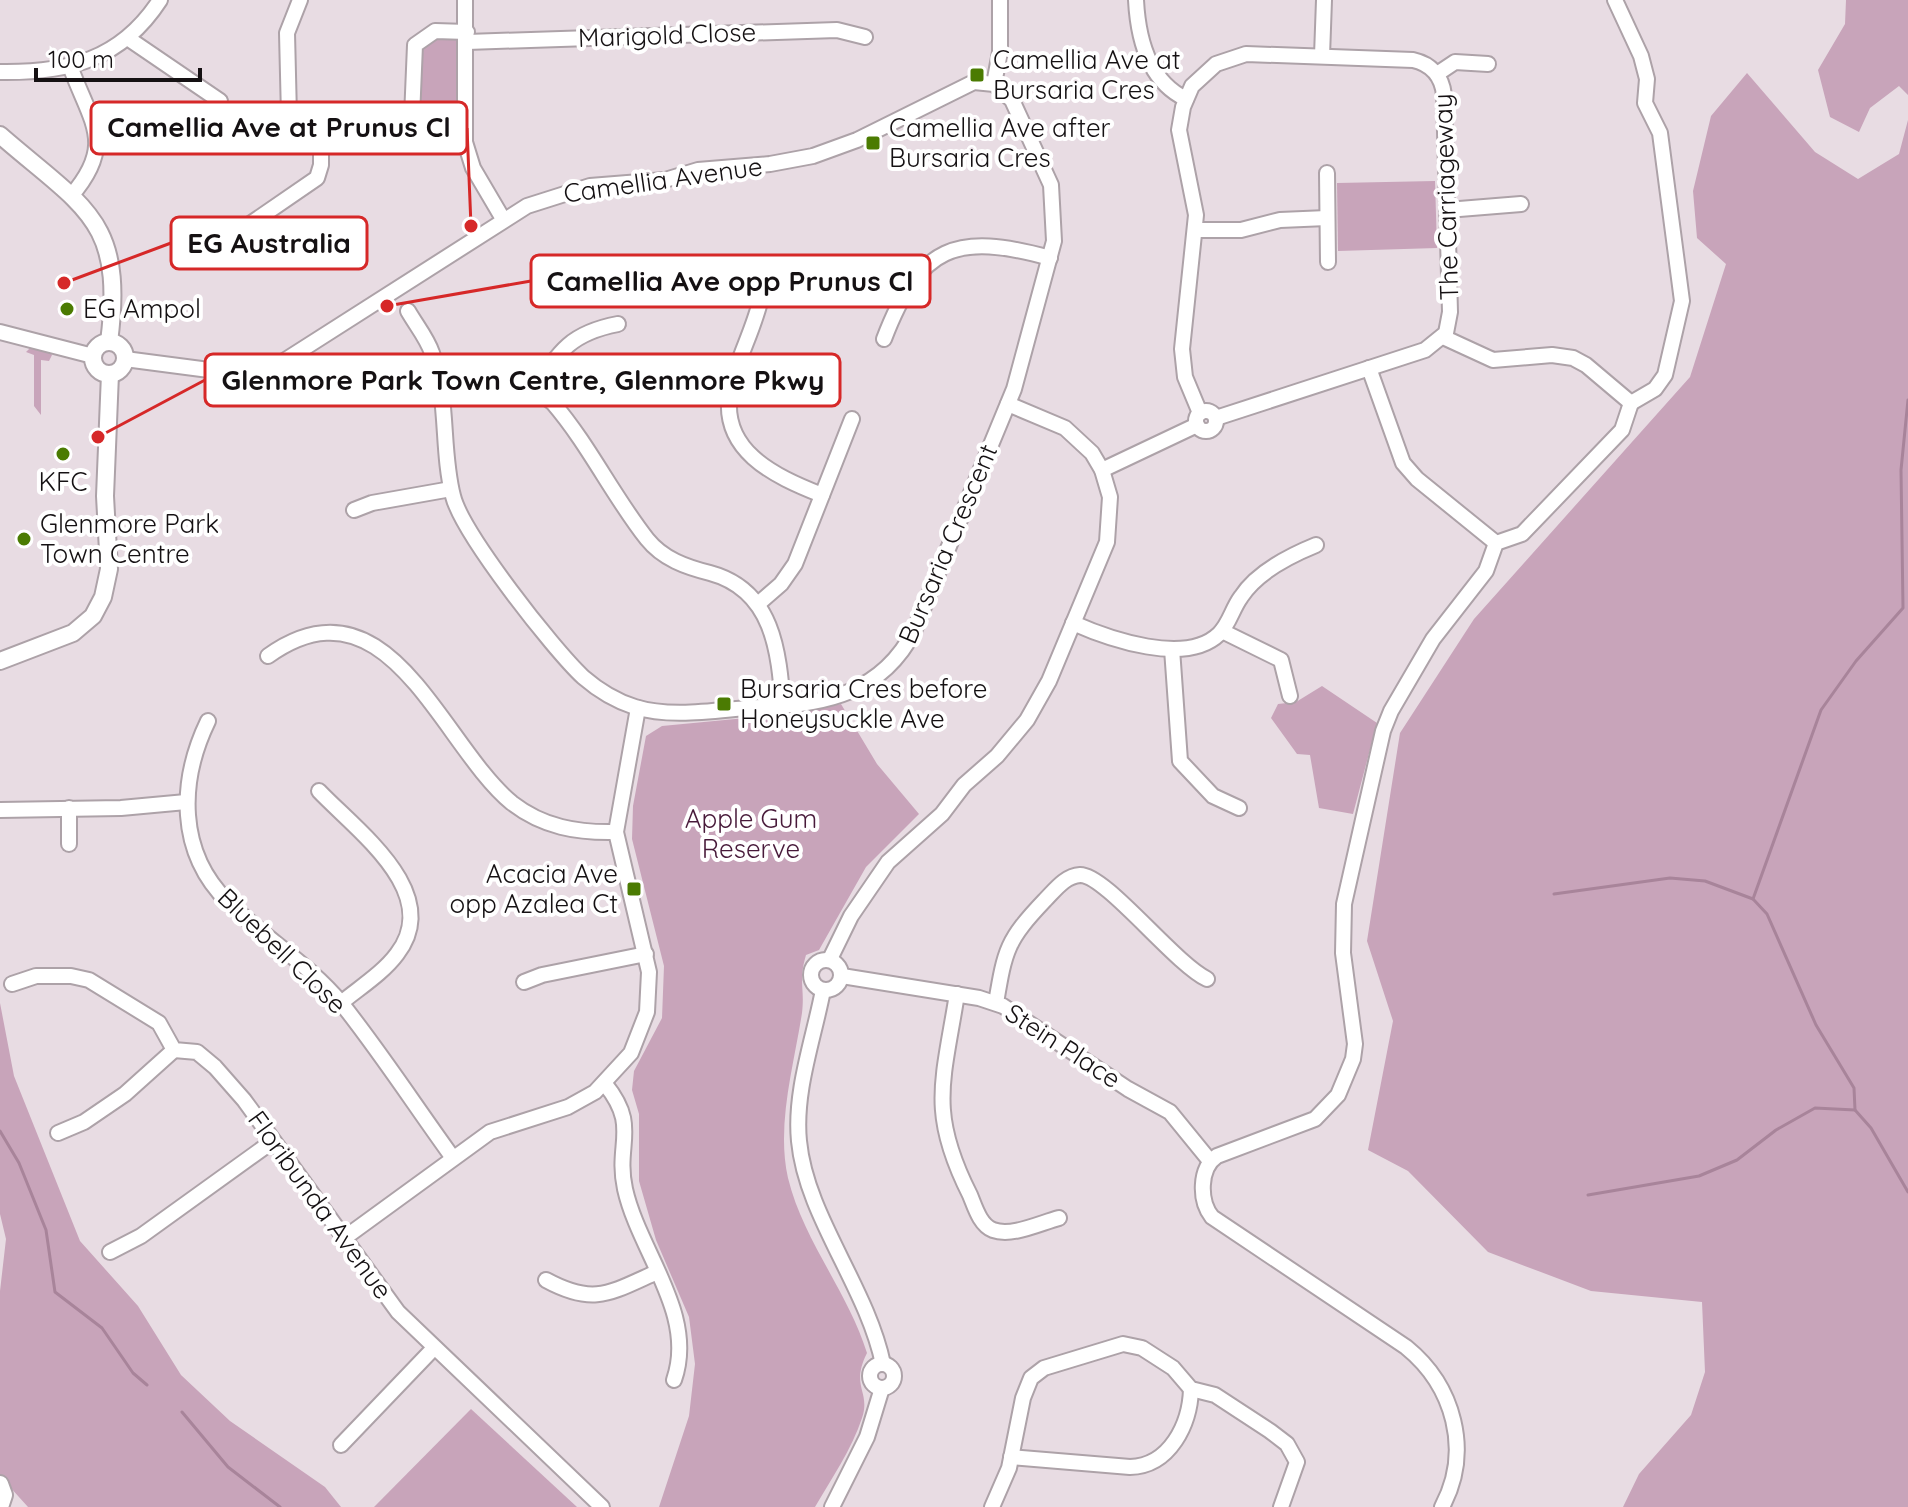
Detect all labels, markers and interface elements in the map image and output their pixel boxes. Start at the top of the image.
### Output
street label: Marigold Close [577,15,757,54]
scale bar [36,32,200,82]
place label: Camellia Ave at Bursaria Cres [993,43,1181,106]
text: 100 m [48,44,114,74]
marker: Camellia Ave at Bursaria Cres [968,66,986,84]
street label: The Carriageway [1425,93,1466,301]
callout: Camellia Ave at Prunus Cl [91,102,467,154]
text: Camellia Ave at Prunus Cl [107,109,451,144]
place label: Camellia Ave after Bursaria Cres [889,111,1111,174]
marker: Camellia Ave after Bursaria Cres [864,134,882,152]
street label: Camellia Avenue [561,149,764,210]
callout: EG Australia [171,217,367,269]
text: EG Australia [187,225,351,260]
callout: Camellia Ave opp Prunus Cl [531,255,930,307]
text: Camellia Ave opp Prunus Cl [546,263,914,298]
place label: EG Ampol [83,292,201,325]
marker: EG Ampol [58,300,76,318]
callout: Glenmore Park Town Centre, Glenmore Pkwy [205,354,840,406]
text: Glenmore Park Town Centre, Glenmore Pkwy [222,362,824,397]
street label: Bursaria Crescent [891,439,1004,649]
marker: KFC [54,445,72,463]
place label: KFC [38,465,88,498]
place label: Glenmore Park Town Centre [40,507,219,570]
marker: Glenmore Park Town Centre [15,530,33,548]
place label: Bursaria Cres before Honeysuckle Ave [740,672,987,735]
marker: Bursaria Cres before Honeysuckle Ave [715,695,733,713]
park label: Apple Gum Reserve [685,802,817,865]
place label: Acacia Ave opp Azalea Ct [449,857,618,920]
marker: Acacia Ave opp Azalea Ct [625,880,643,898]
street label: Bluebell Close [211,881,354,1021]
street label: Stein Place [999,996,1127,1095]
street label: Floribunda Avenue [241,1104,400,1305]

